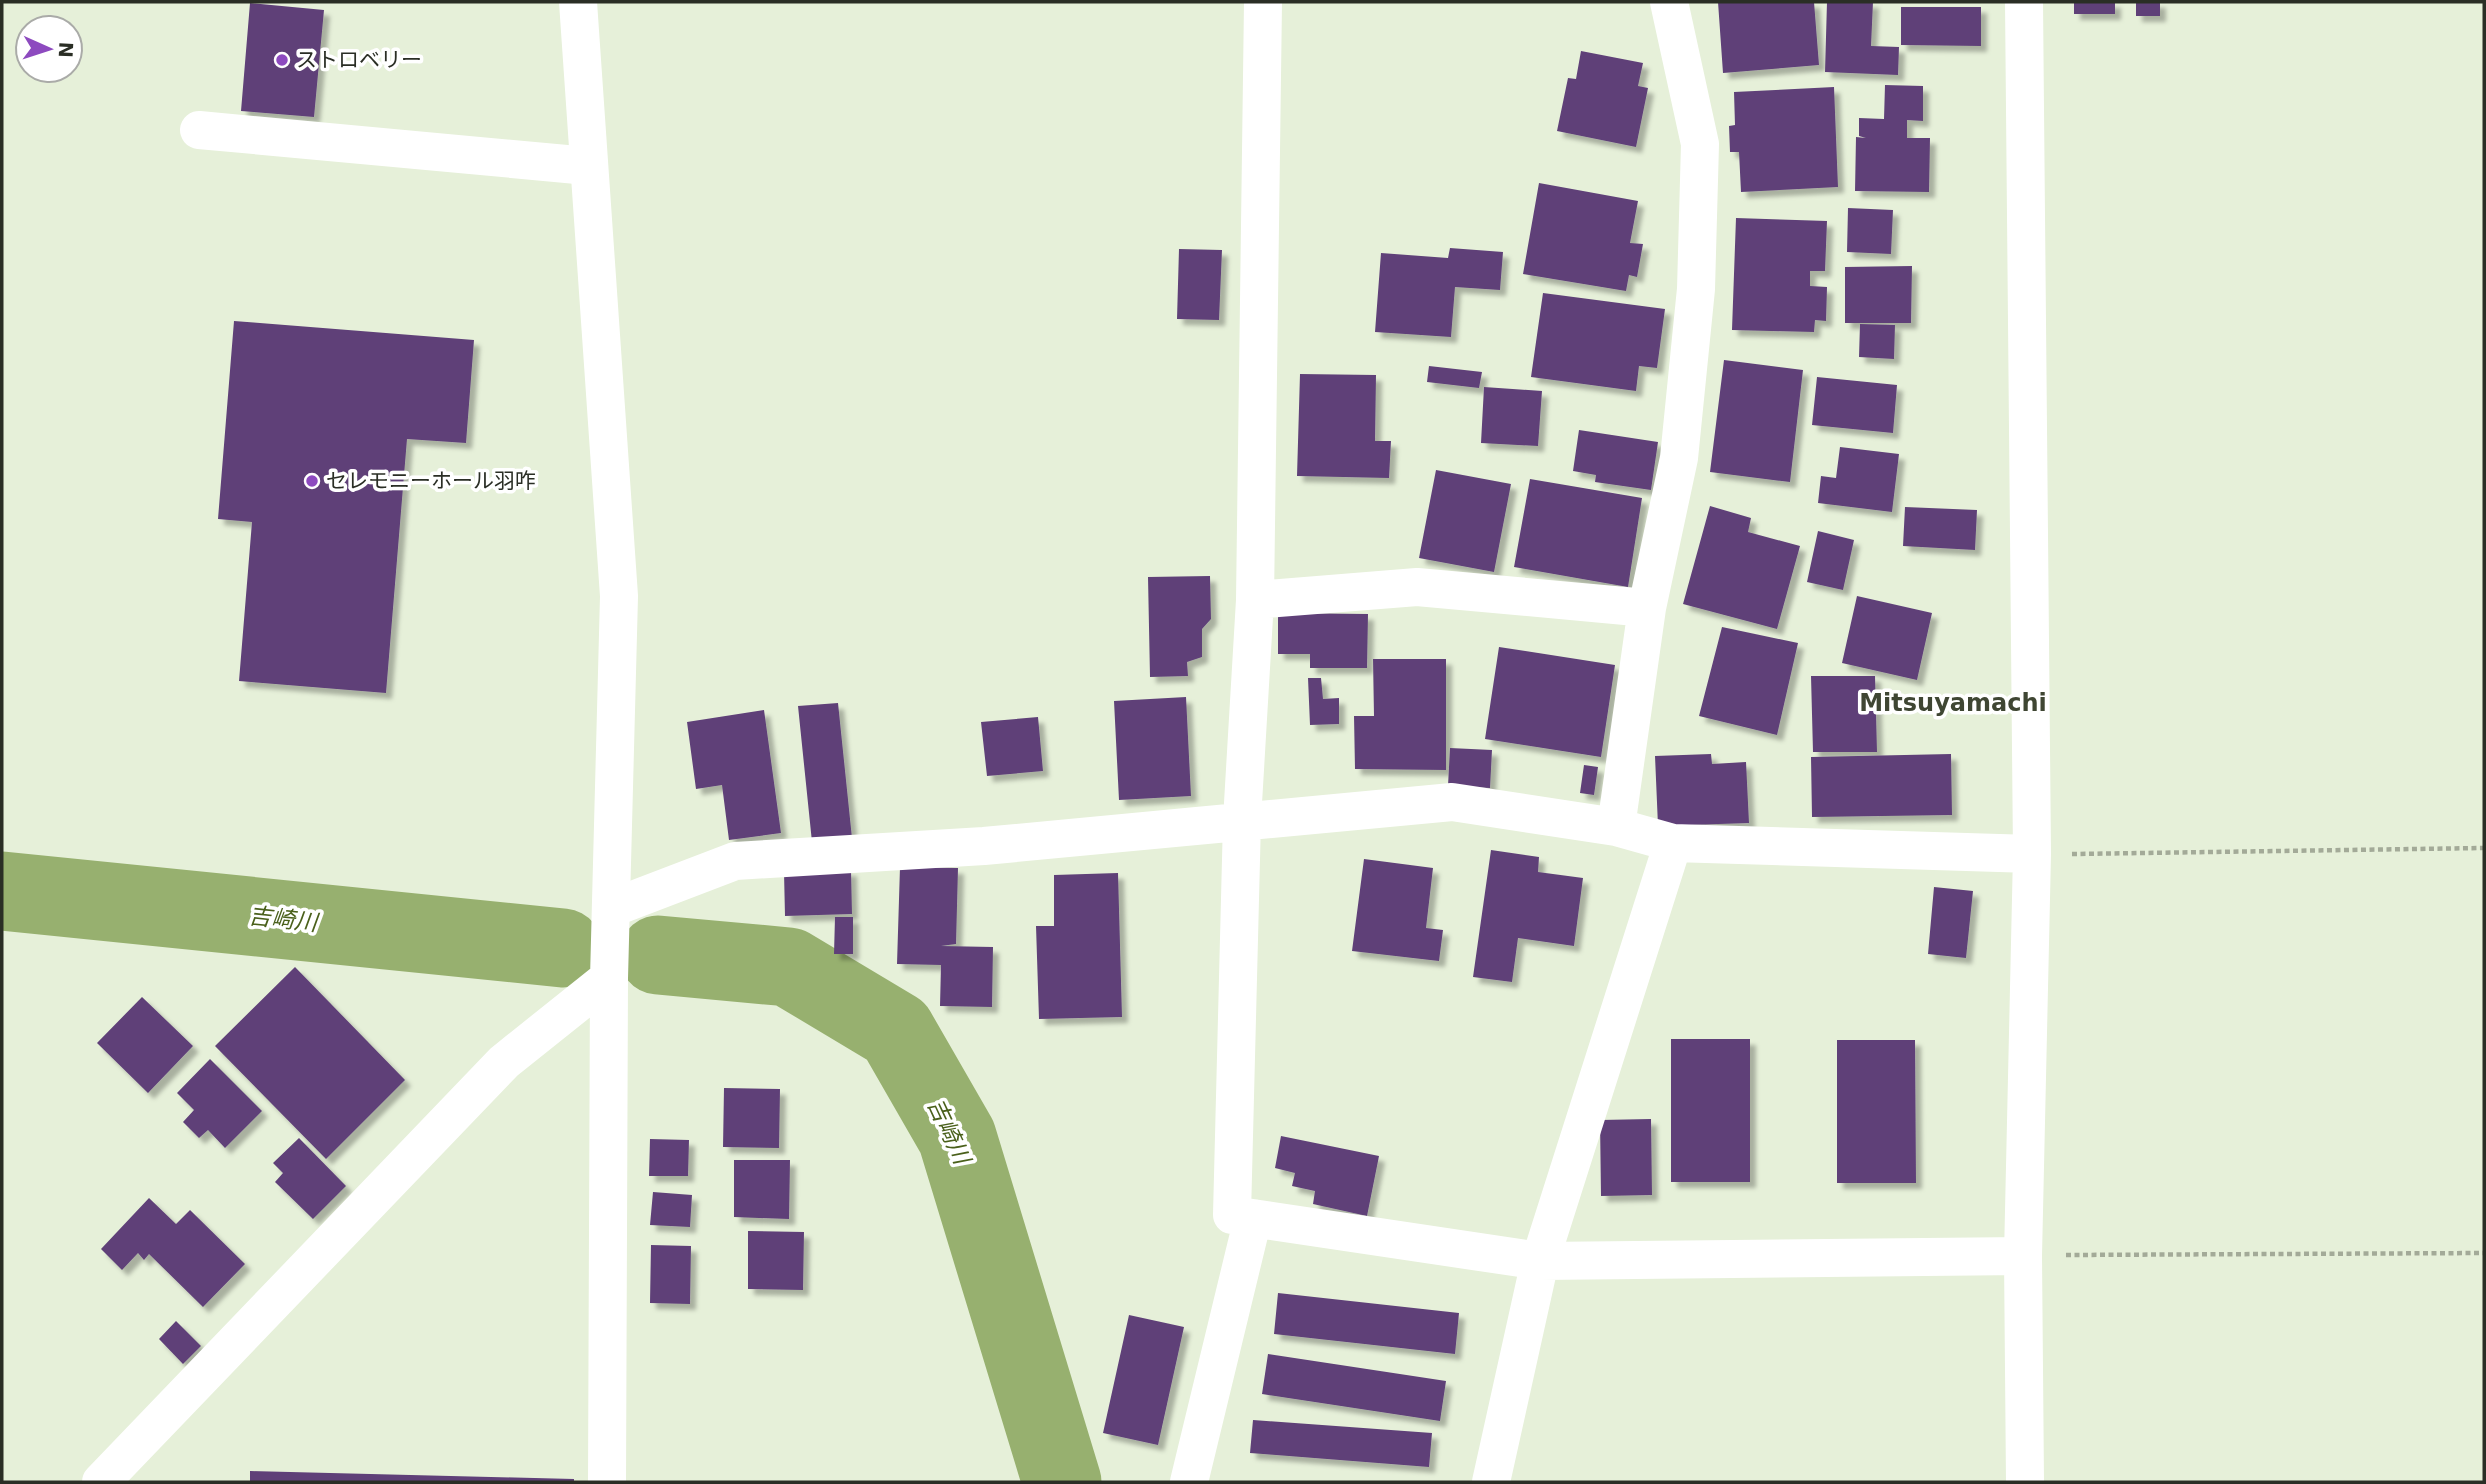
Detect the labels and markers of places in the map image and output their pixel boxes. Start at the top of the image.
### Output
place label: ストロベリー [296,48,422,72]
marker: ストロベリー [274,52,290,68]
place label: セレモニーホール羽咋 [326,469,536,493]
marker: セレモニーホール羽咋 [304,473,320,489]

